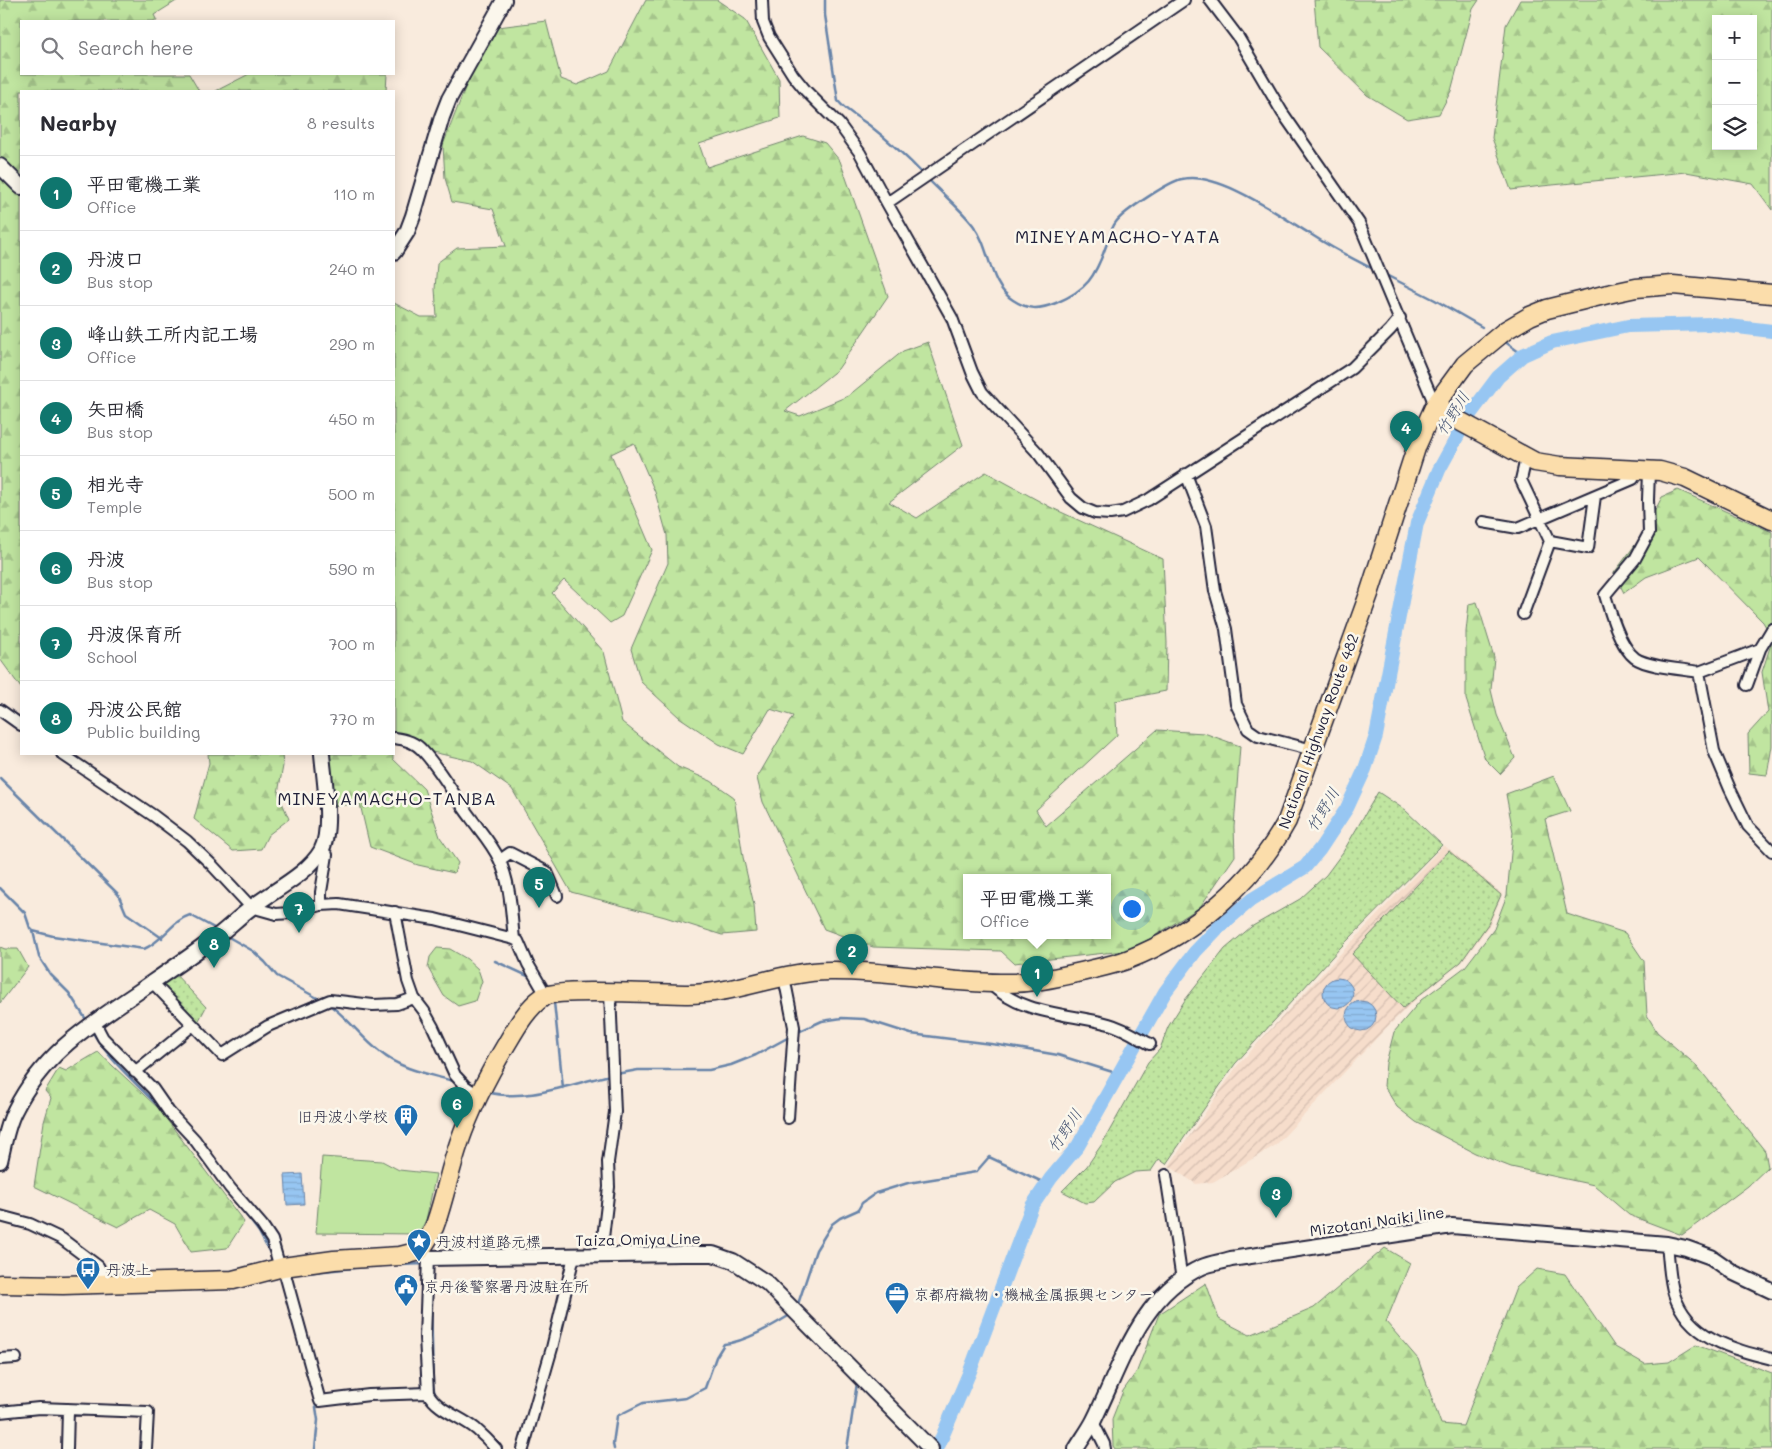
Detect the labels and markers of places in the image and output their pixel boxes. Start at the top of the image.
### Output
pin: 4 [1390,411,1422,452]
pin: 5 [523,867,555,908]
pin: 7 [283,892,315,933]
pin: 8 [198,927,230,968]
pin: 2 [836,934,868,975]
pin: 1 [1021,956,1053,997]
pin: 6 [441,1087,473,1128]
building icon: 旧丹波小学校 [393,1103,419,1137]
place label: 旧丹波小学校 [298,1106,388,1126]
pin: 3 [1260,1177,1292,1218]
place icon: 丹波村道路元標 [406,1228,432,1262]
place label: 丹波村道路元標 [436,1231,541,1251]
bus stop icon: 丹波上 [75,1256,101,1290]
place label: 丹波上 [106,1259,151,1279]
public building icon: 京丹後警察署丹波駐在所 [393,1273,419,1307]
place label: 京丹後警察署丹波駐在所 [424,1276,589,1296]
office icon: 京都府織物・機械金属振興センター [884,1281,910,1315]
place label: 京都府織物・機械金属振興センター [914,1284,1153,1304]

